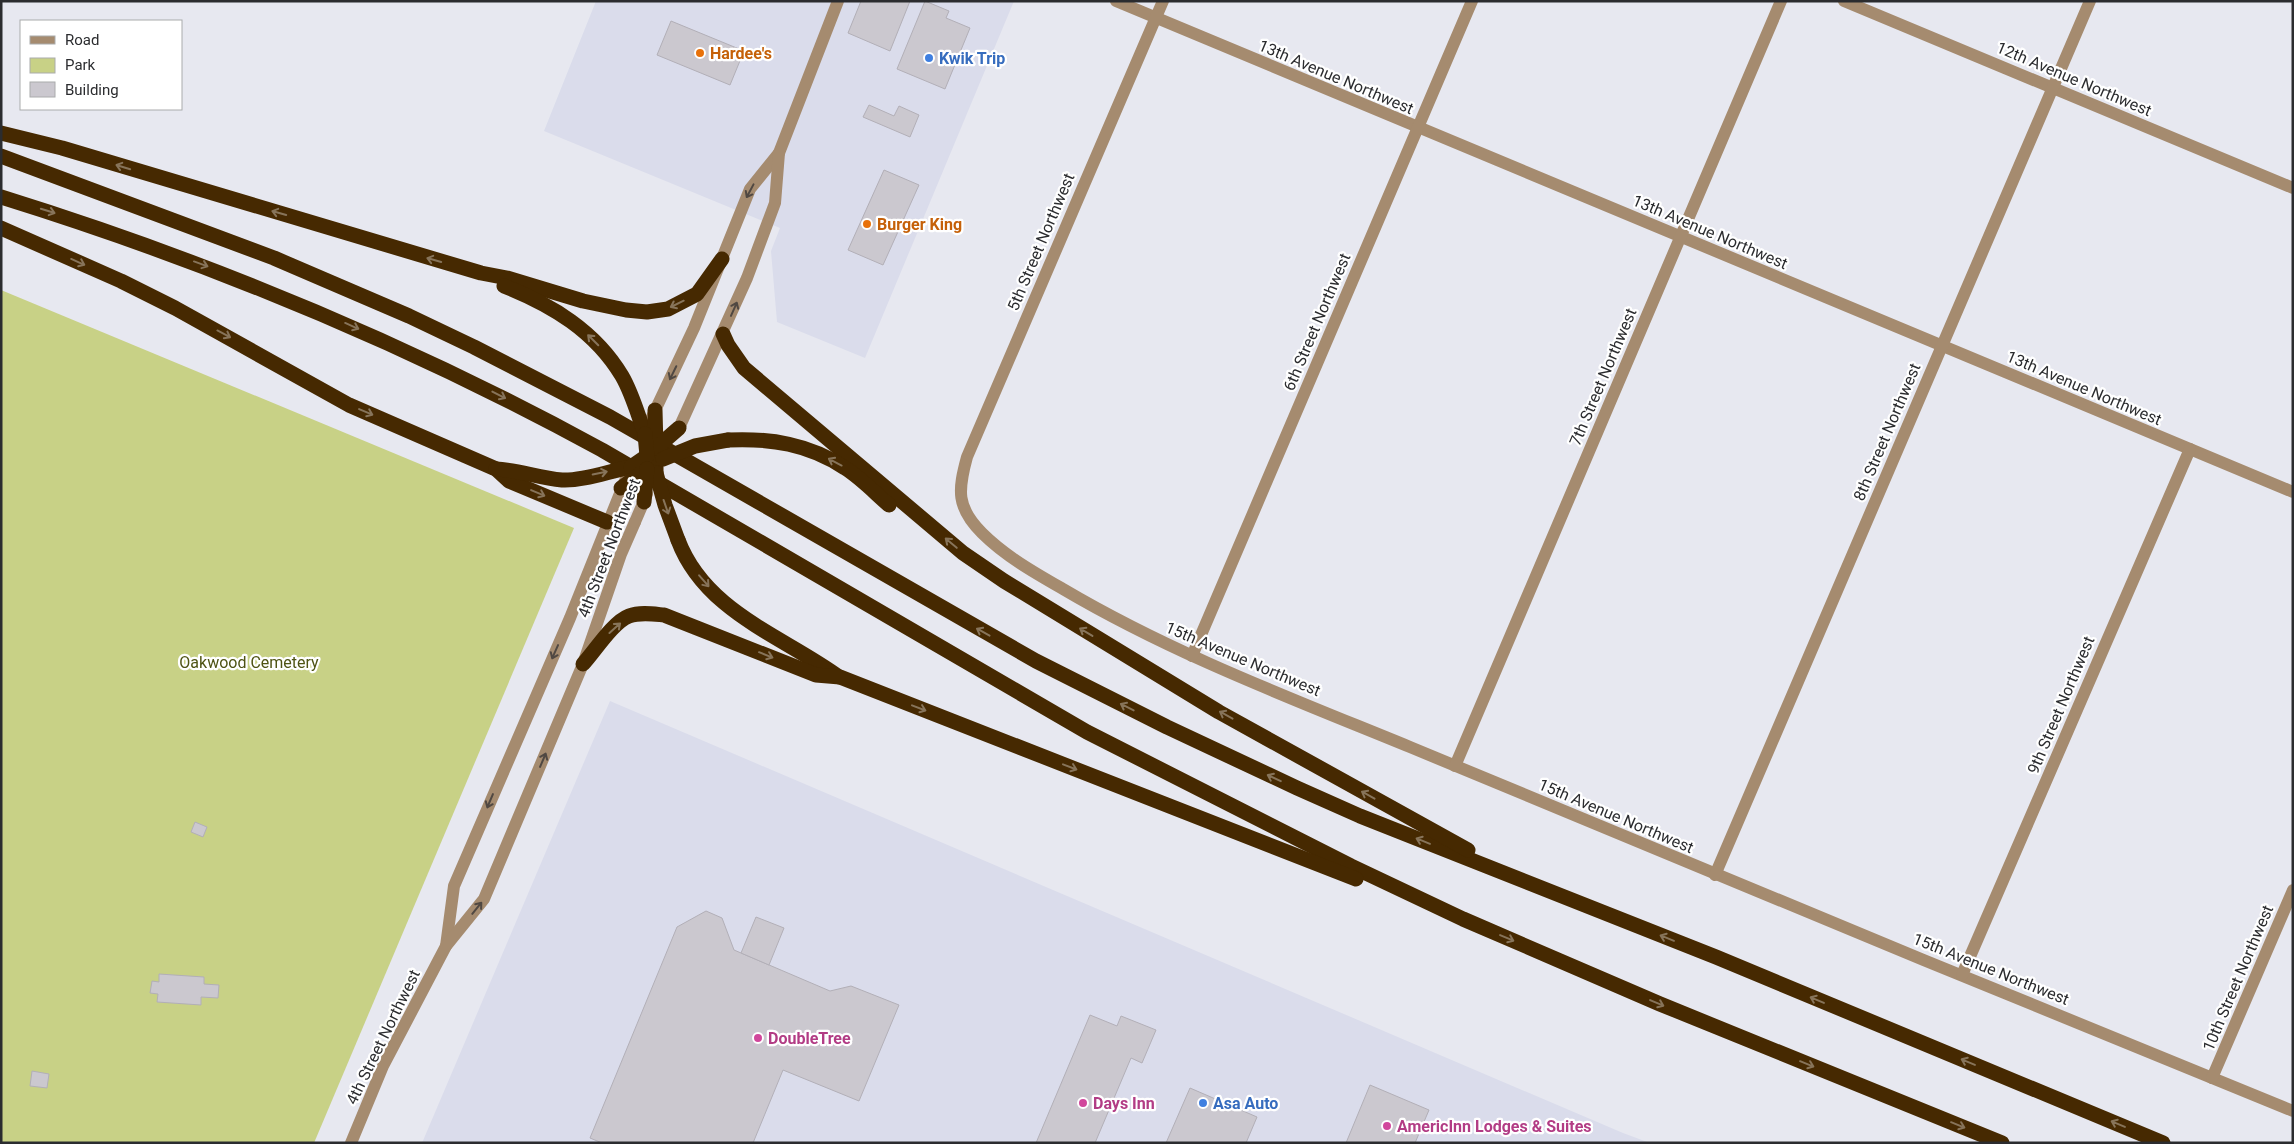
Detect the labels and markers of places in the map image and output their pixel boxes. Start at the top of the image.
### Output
place label: Hardee's [710,44,772,63]
marker: Hardee's [694,47,706,59]
place label: Kwik Trip [939,49,1005,68]
marker: Kwik Trip [923,52,935,64]
place label: Burger King [877,215,962,234]
marker: Burger King [861,218,873,230]
place label: DoubleTree [768,1029,851,1048]
marker: DoubleTree [752,1032,764,1044]
place label: Days Inn [1093,1094,1155,1113]
place label: Asa Auto [1213,1094,1278,1113]
marker: Days Inn [1077,1097,1089,1109]
marker: Asa Auto [1197,1097,1209,1109]
place label: AmericInn Lodges & Suites [1397,1117,1592,1136]
marker: AmericInn Lodges & Suites [1381,1120,1393,1132]

